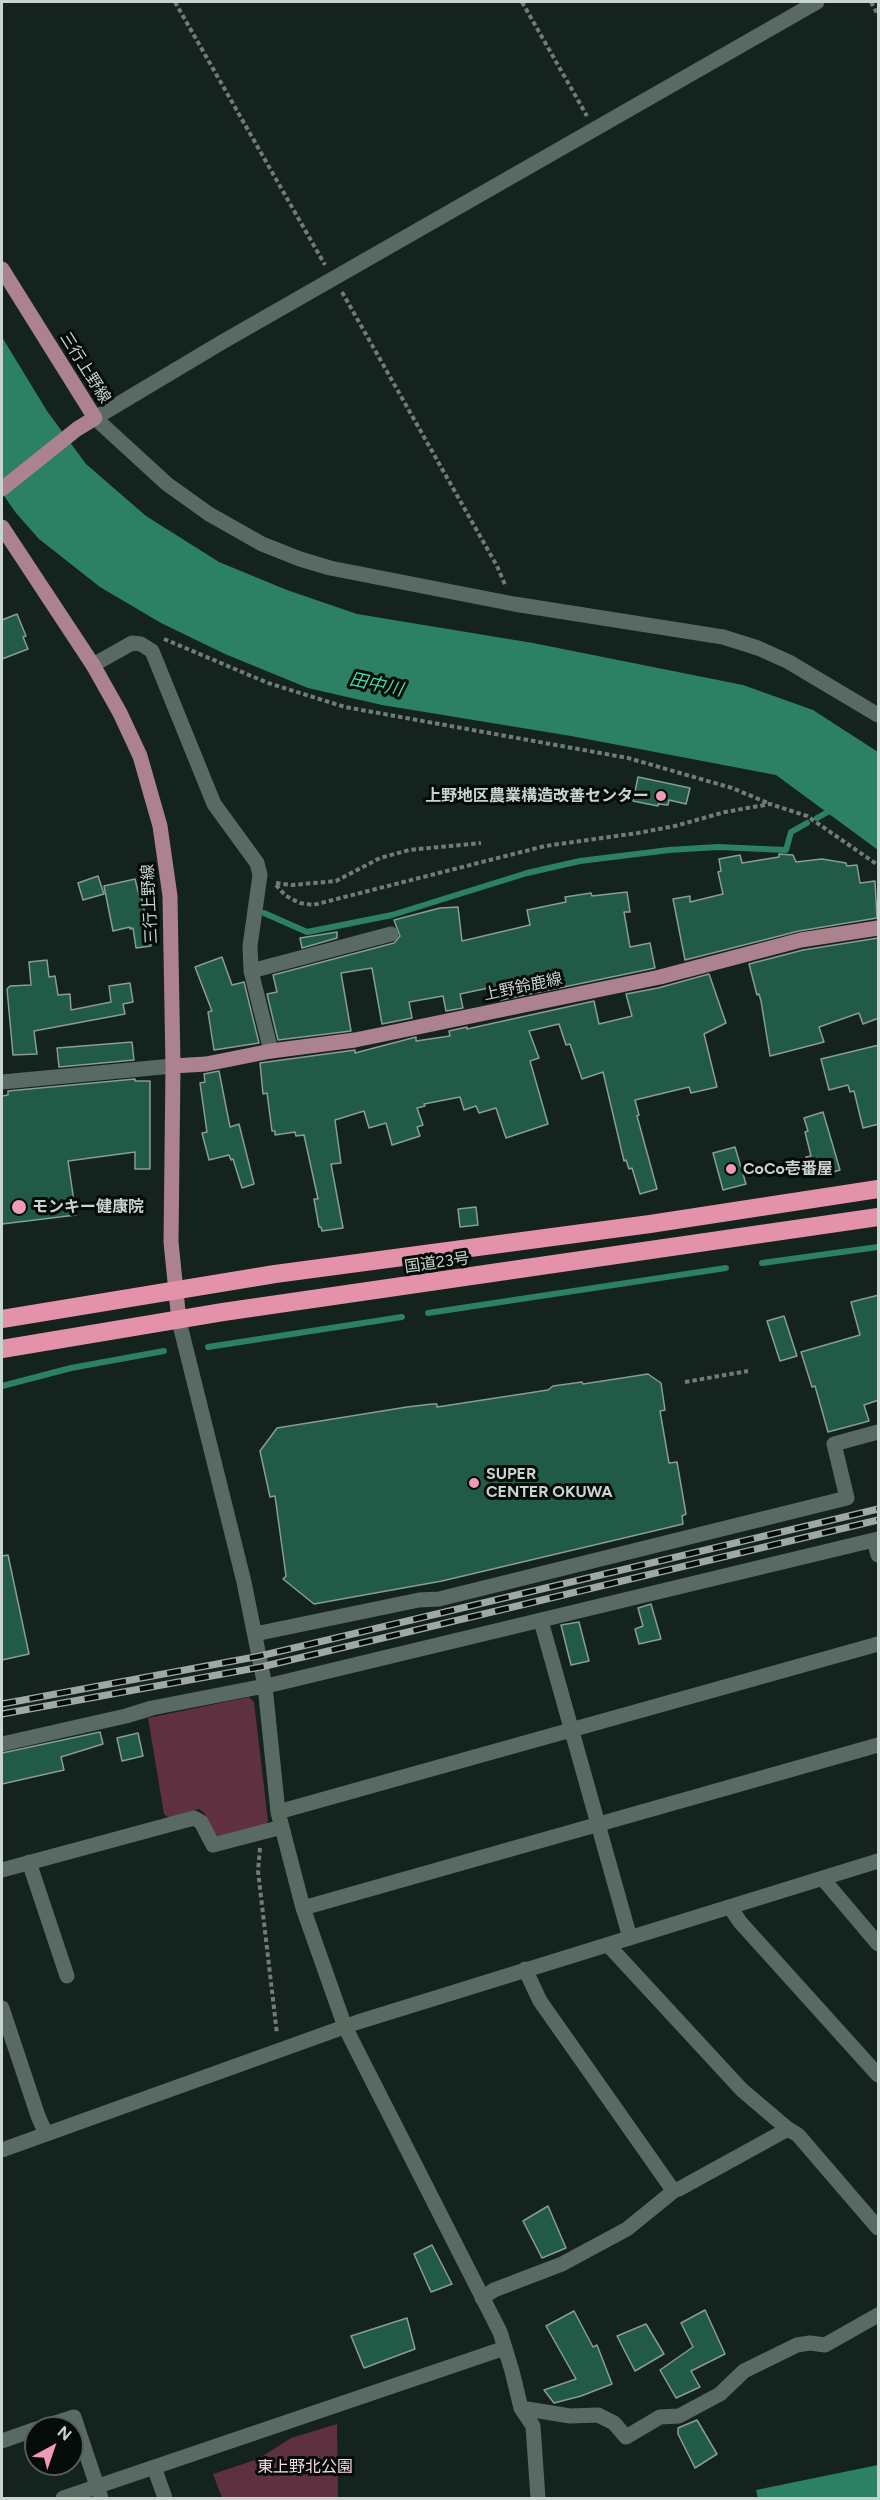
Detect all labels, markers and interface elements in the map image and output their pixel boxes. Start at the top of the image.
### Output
street label: 三行上野線 [56,329,114,407]
water label: 田中川 [347,669,405,701]
place label: 上野地区農業構造改善センター [425,786,649,806]
marker: 上野地区農業構造改善センター [654,789,668,803]
street label: 三行上野線 [138,864,162,944]
street label: 上野鈴鹿線 [482,969,564,1005]
place label: CoCo壱番屋 [743,1159,833,1179]
marker: CoCo壱番屋 [724,1162,738,1176]
place label: モンキー健康院 [32,1197,144,1217]
marker: モンキー健康院 [10,1198,28,1216]
street label: 国道23号 [403,1249,471,1277]
place label: SUPER CENTER OKUWA [486,1464,613,1502]
marker: SUPER CENTER OKUWA [467,1476,481,1490]
north arrow [24,2416,84,2476]
text: N [54,2422,75,2445]
park label: 東上野北公園 [257,2457,353,2477]

